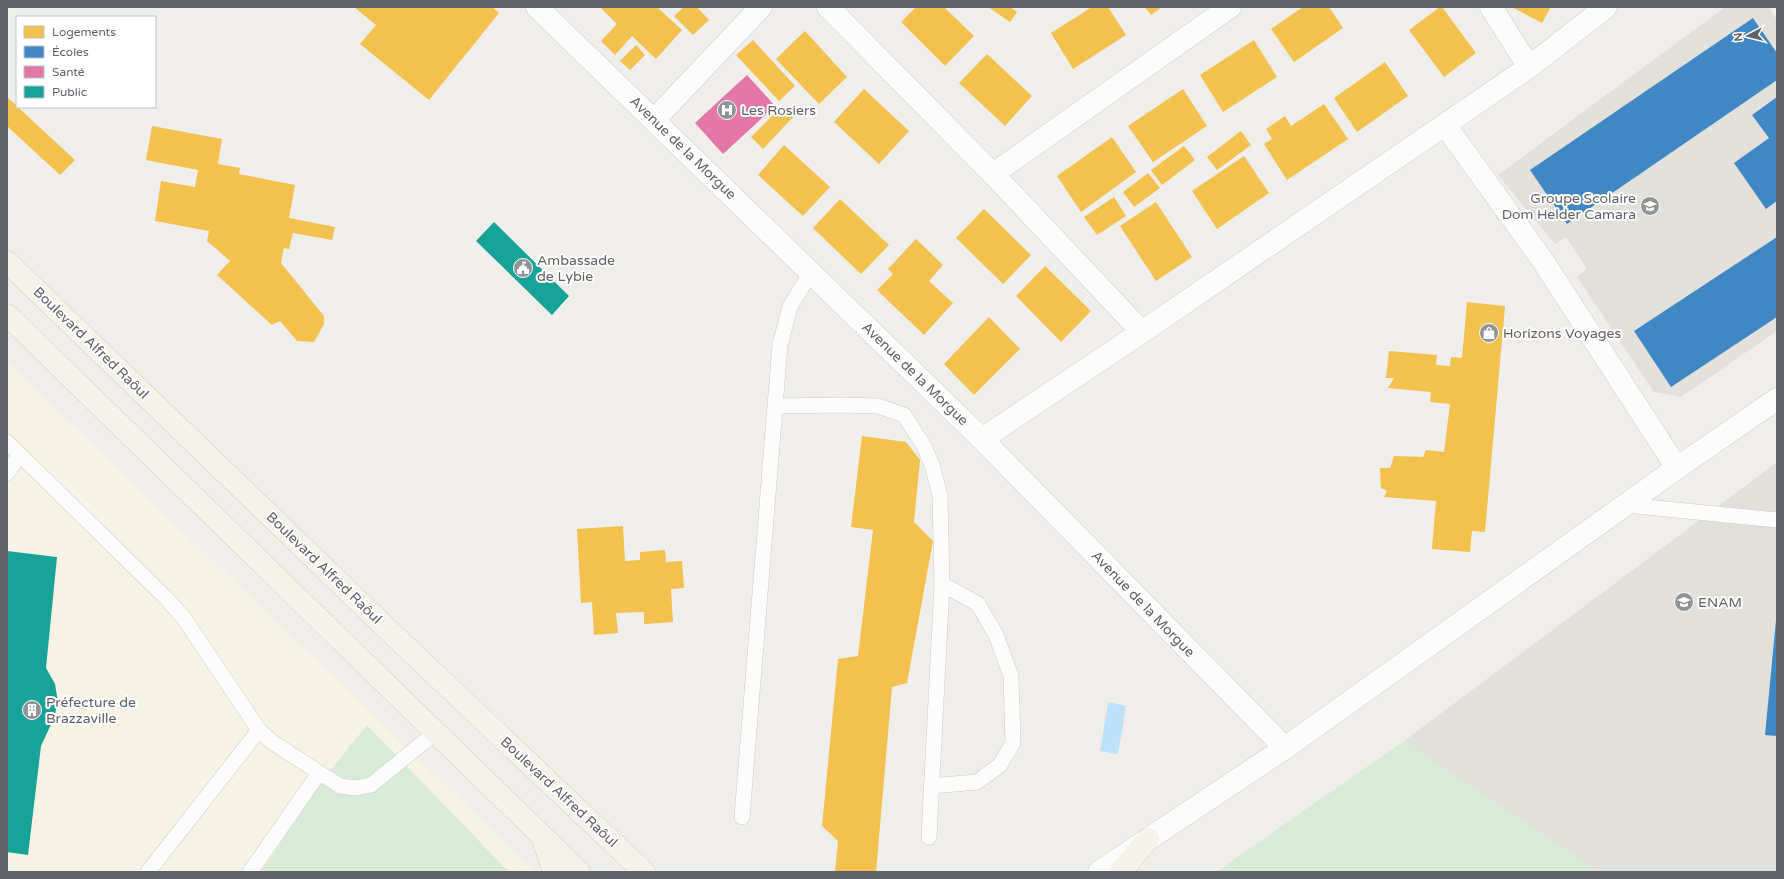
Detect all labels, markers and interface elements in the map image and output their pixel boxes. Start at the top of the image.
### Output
legend [16,16,156,108]
north arrow [1728,16,1768,56]
text: Logements [52,25,116,39]
text: N [1732,32,1746,42]
text: Écoles [52,45,89,59]
text: Santé [52,65,85,79]
text: Public [52,85,87,99]
street label: Avenue de la Morgue [626,93,740,203]
hospital icon: Les Rosiers [716,99,738,121]
place label: Les Rosiers [741,102,816,119]
place label: Groupe Scolaire Dom Helder Camara [1502,190,1636,223]
school or university icon: Groupe Scolaire Dom Helder Camara [1639,195,1661,217]
place label: Ambassade de Lybie [537,252,615,285]
public building icon: Ambassade de Lybie [512,257,534,279]
street label: Boulevard Alfred Raôul [30,283,152,403]
street label: Avenue de la Morgue [858,319,972,429]
shop icon: Horizons Voyages [1478,322,1500,344]
place label: Horizons Voyages [1503,325,1622,342]
street label: Boulevard Alfred Raôul [263,508,385,628]
street label: Avenue de la Morgue [1088,547,1198,661]
school or university icon: ENAM [1673,591,1695,613]
place label: ENAM [1698,594,1742,611]
place label: Préfecture de Brazzaville [46,694,136,727]
building icon: Préfecture de Brazzaville [21,699,43,721]
street label: Boulevard Alfred Raôul [497,733,621,851]

